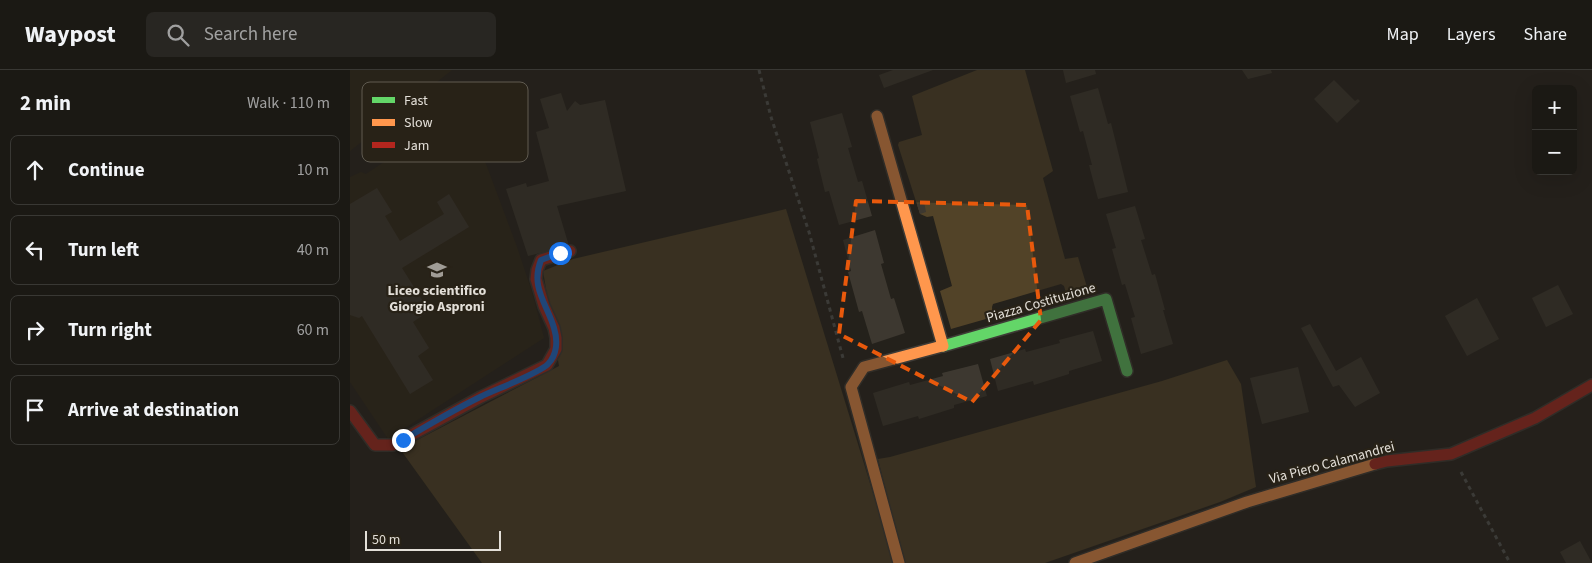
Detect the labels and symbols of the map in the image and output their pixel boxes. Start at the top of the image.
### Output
legend [362,82,528,162]
text: Fast [404,91,428,111]
text: Slow [404,113,433,133]
text: Jam [404,136,429,156]
route start [549,242,572,265]
school or university icon: Liceo scientifico Giorgio Asproni [426,259,448,281]
street label: Piazza Costituzione [984,278,1098,328]
place label: Liceo scientifico Giorgio Asproni [388,281,487,317]
route end [392,429,415,452]
street label: Via Piero Calamandrei [1267,437,1397,489]
scale bar [365,528,501,551]

